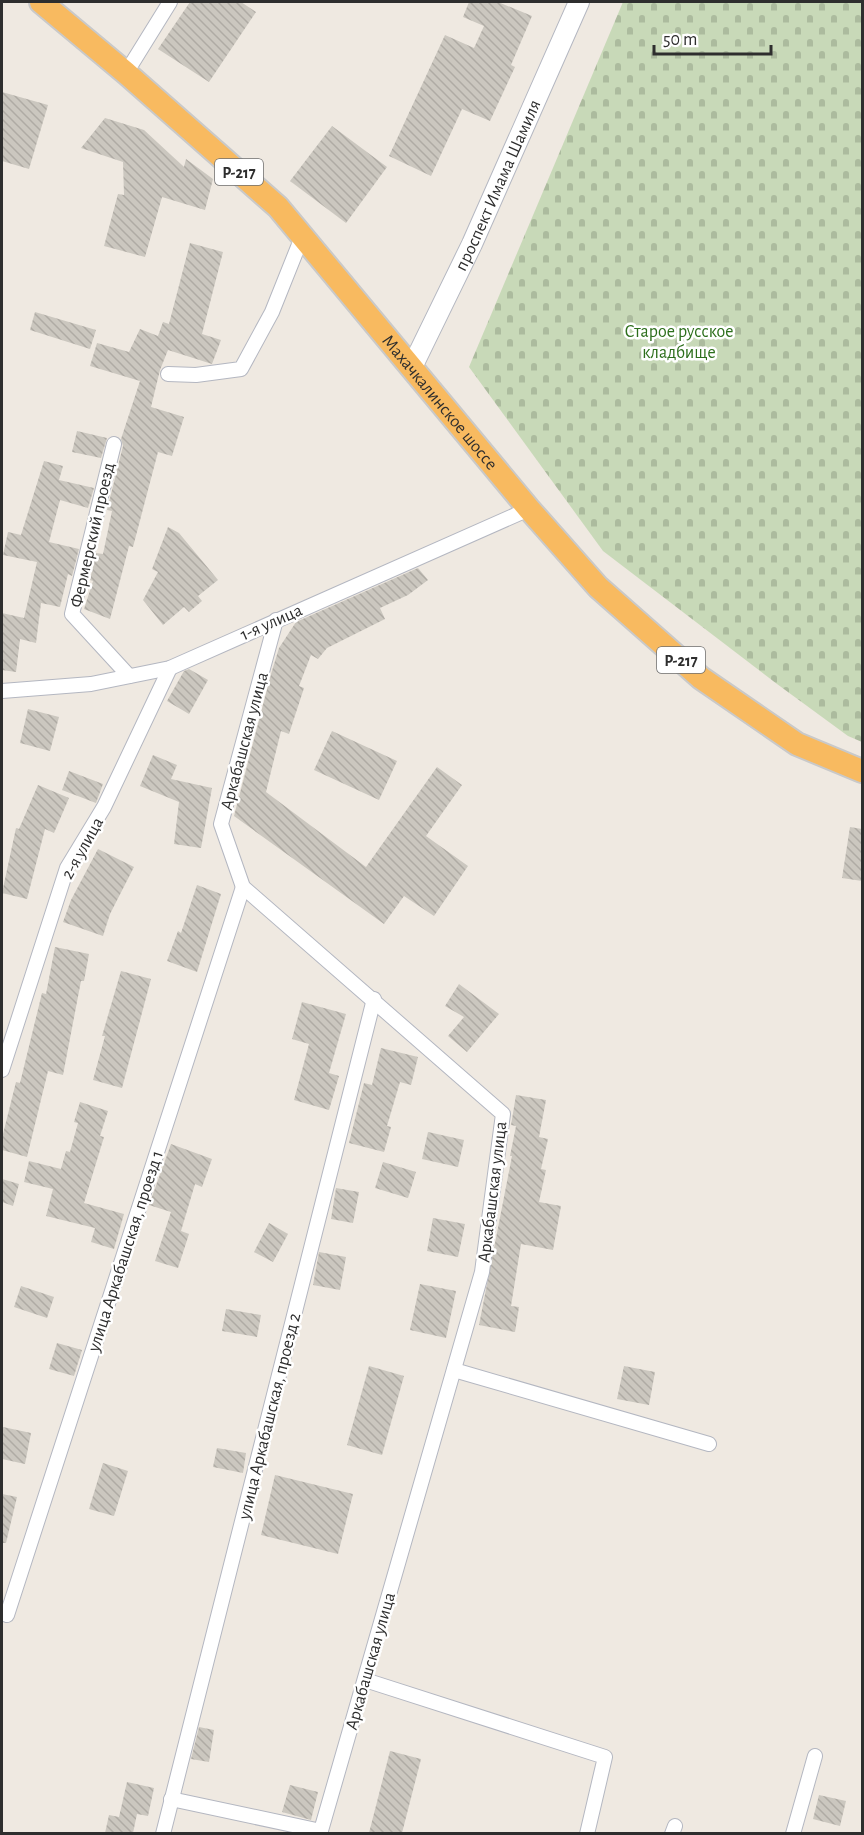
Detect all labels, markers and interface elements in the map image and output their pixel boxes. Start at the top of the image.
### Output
scale bar [654,18,771,56]
text: 50 m [663,31,697,49]
street label: проспект Имама Шамиля [452,97,545,274]
road number: Р-217 [215,159,263,185]
park label: Старое русское кладбище [624,323,734,362]
street label: Махачкалинское шоссе [378,332,500,474]
street label: Фермерский проезд [68,461,118,609]
street label: 1-я улица [238,601,305,645]
road number: Р-217 [657,647,705,673]
street label: Аркабашская улица [217,670,272,812]
street label: 2-я улица [59,814,107,882]
street label: Аркабашская улица [474,1120,511,1264]
street label: улица Аркабашская, проезд 1 [84,1148,167,1355]
street label: улица Аркабашская, проезд 2 [234,1311,304,1522]
street label: Аркабашская улица [342,1590,399,1732]

